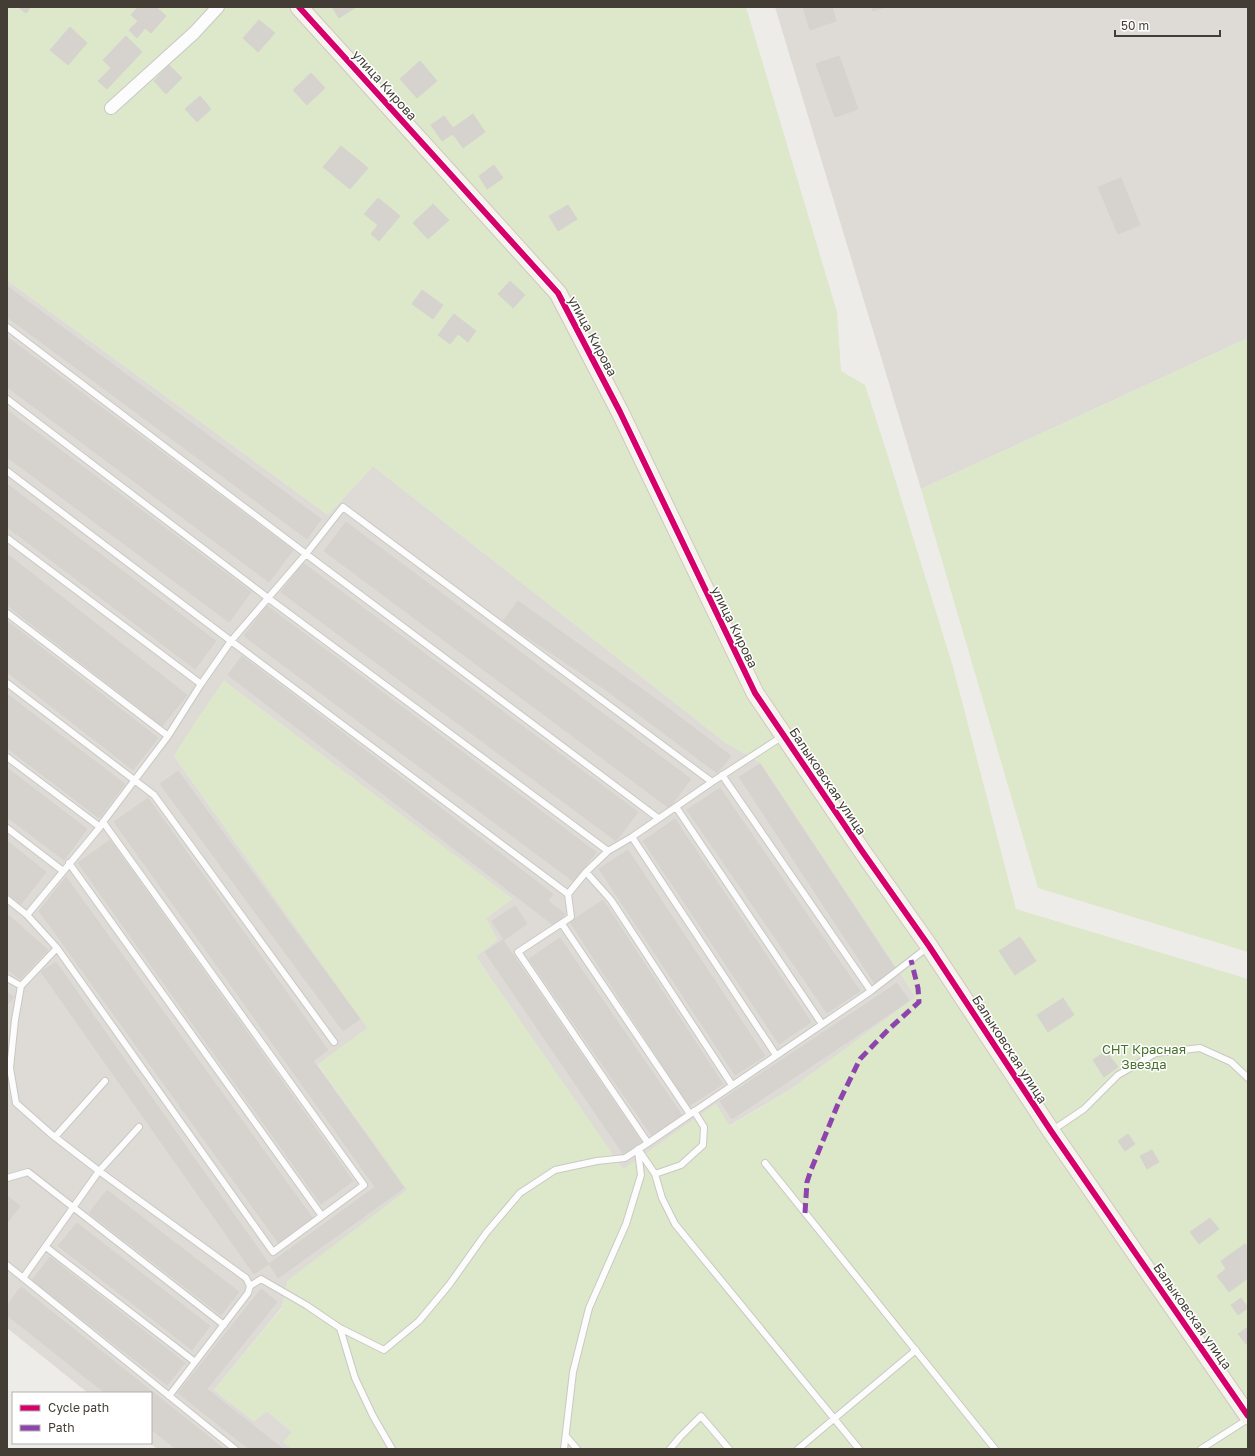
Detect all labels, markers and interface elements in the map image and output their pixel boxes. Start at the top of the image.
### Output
scale bar [1115,12,1220,38]
text: 50 m [1121,18,1149,33]
street label: улица Кирова [349,47,421,123]
street label: улица Кирова [565,293,621,379]
street label: улица Кирова [708,584,762,670]
street label: Балыковская улица [786,724,870,838]
street label: Балыковская улица [969,992,1051,1106]
park label: СНТ Красная Звезда [1102,1041,1186,1072]
street label: Балыковская улица [1150,1260,1236,1372]
legend [12,1392,152,1444]
text: Cycle path [48,1400,109,1415]
text: Path [48,1420,75,1435]

